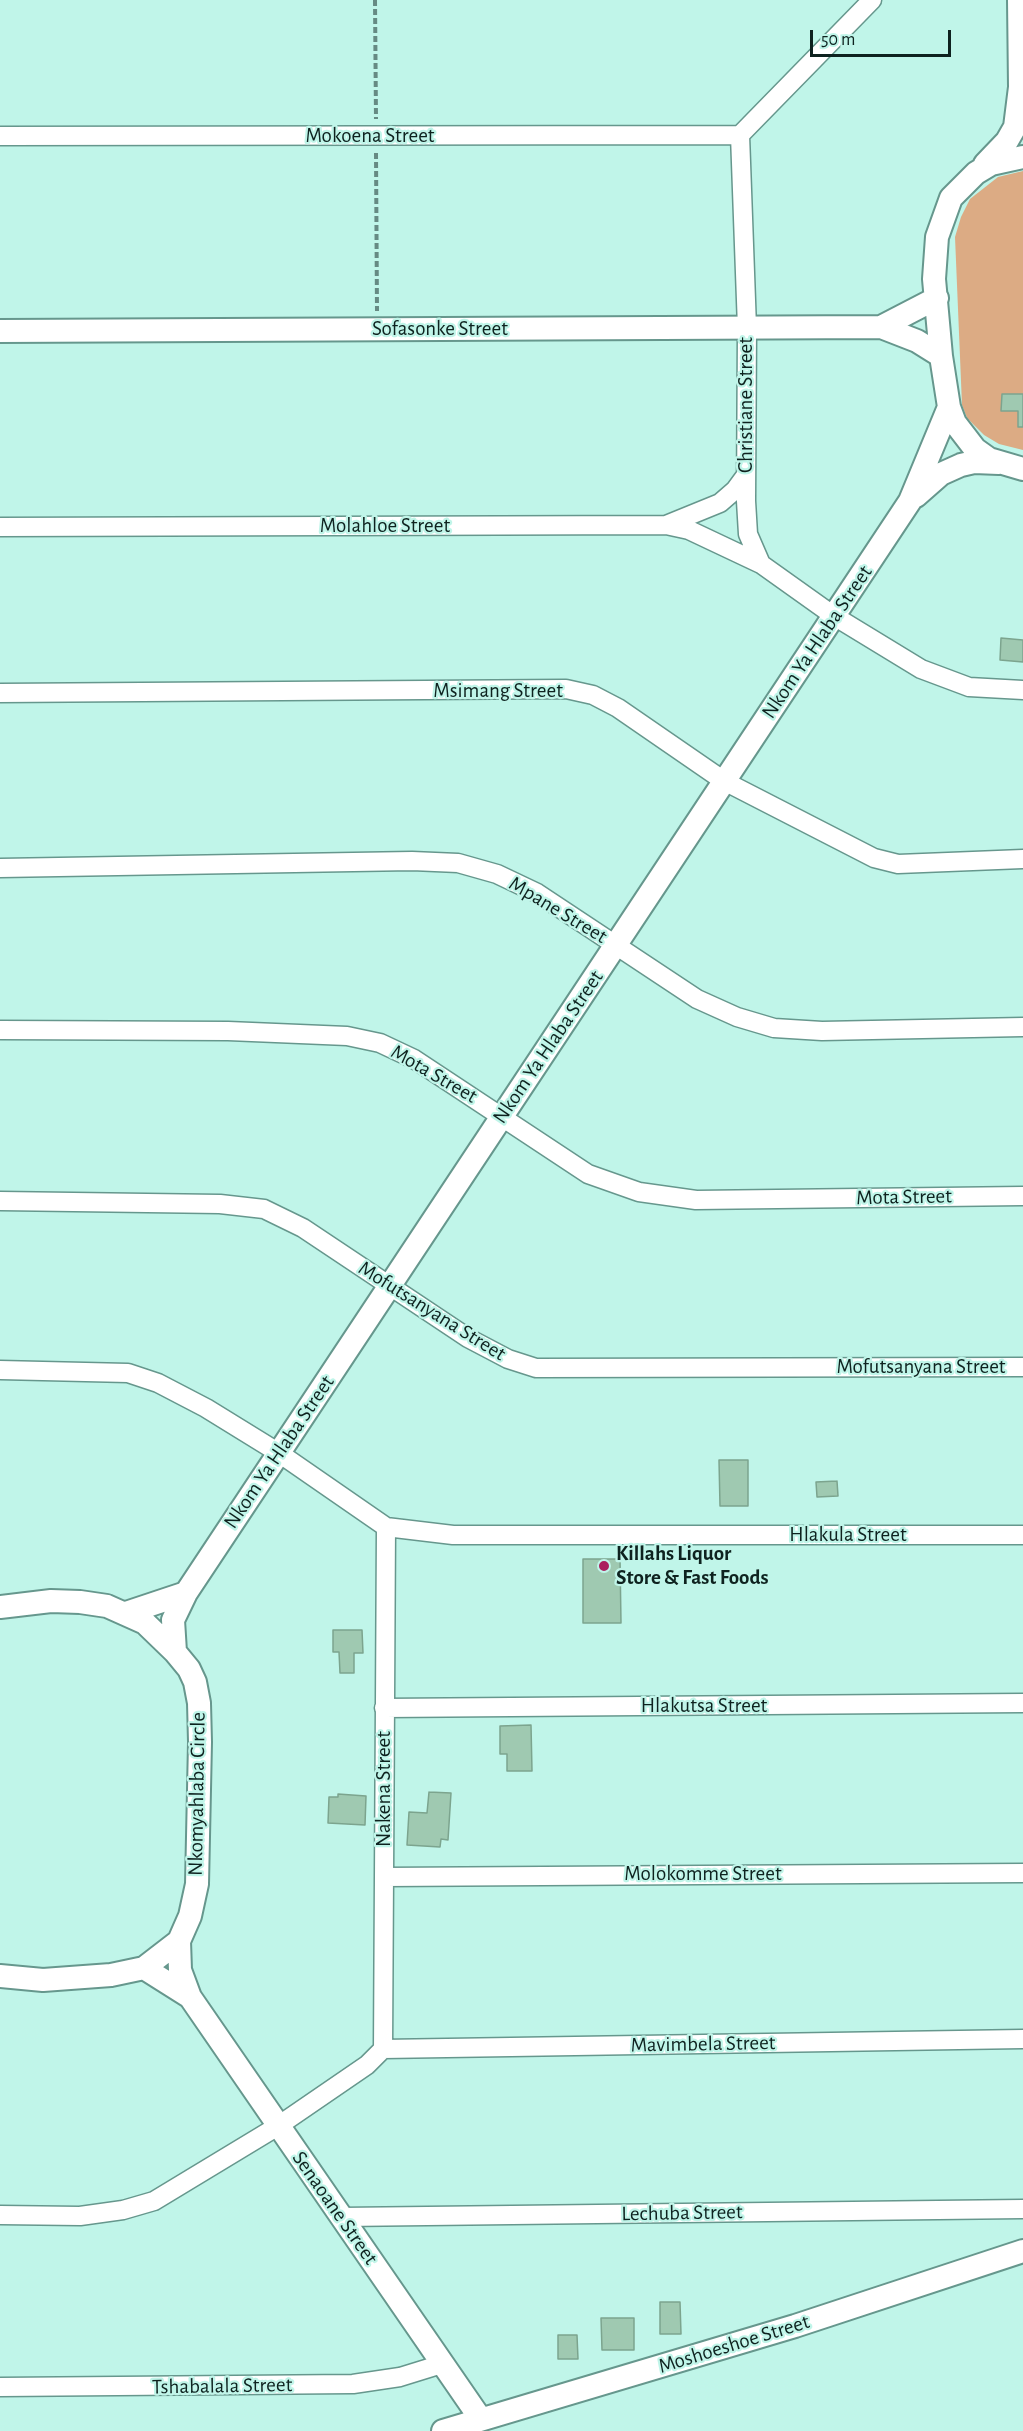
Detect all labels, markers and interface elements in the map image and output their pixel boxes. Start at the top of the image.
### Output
scale bar [813,18,954,56]
text: 50 m [821,31,855,49]
street label: Mokoena Street [305,123,435,149]
street label: Sofasonke Street [372,316,508,342]
street label: Christiane Street [733,337,759,473]
street label: Molahloe Street [320,513,450,539]
street label: Nkom Ya Hlaba Street [756,561,878,723]
street label: Msimang Street [433,678,563,704]
street label: Mpane Street [504,871,612,949]
street label: Nkom Ya Hlaba Street [487,966,609,1128]
street label: Mota Street [386,1039,482,1109]
street label: Mota Street [856,1184,952,1210]
street label: Mofutsanyana Street [354,1256,510,1366]
street label: Mofutsanyana Street [836,1354,1006,1380]
street label: Nkom Ya Hlaba Street [218,1371,340,1533]
street label: Hlakula Street [789,1522,907,1548]
place label: Killahs Liquor Store & Fast Foods [616,1541,769,1591]
marker: Killahs Liquor Store & Fast Foods [597,1559,611,1573]
street label: Hlakutsa Street [641,1693,767,1719]
street label: Nkomyahlaba Circle [183,1712,211,1876]
street label: Nakena Street [371,1731,397,1847]
street label: Molokomme Street [624,1861,782,1887]
street label: Mavimbela Street [630,2030,776,2058]
street label: Senaoane Street [287,2146,383,2270]
street label: Lechuba Street [621,2199,743,2227]
street label: Moshoeshoe Street [655,2309,813,2379]
street label: Tshabalala Street [152,2372,292,2400]

